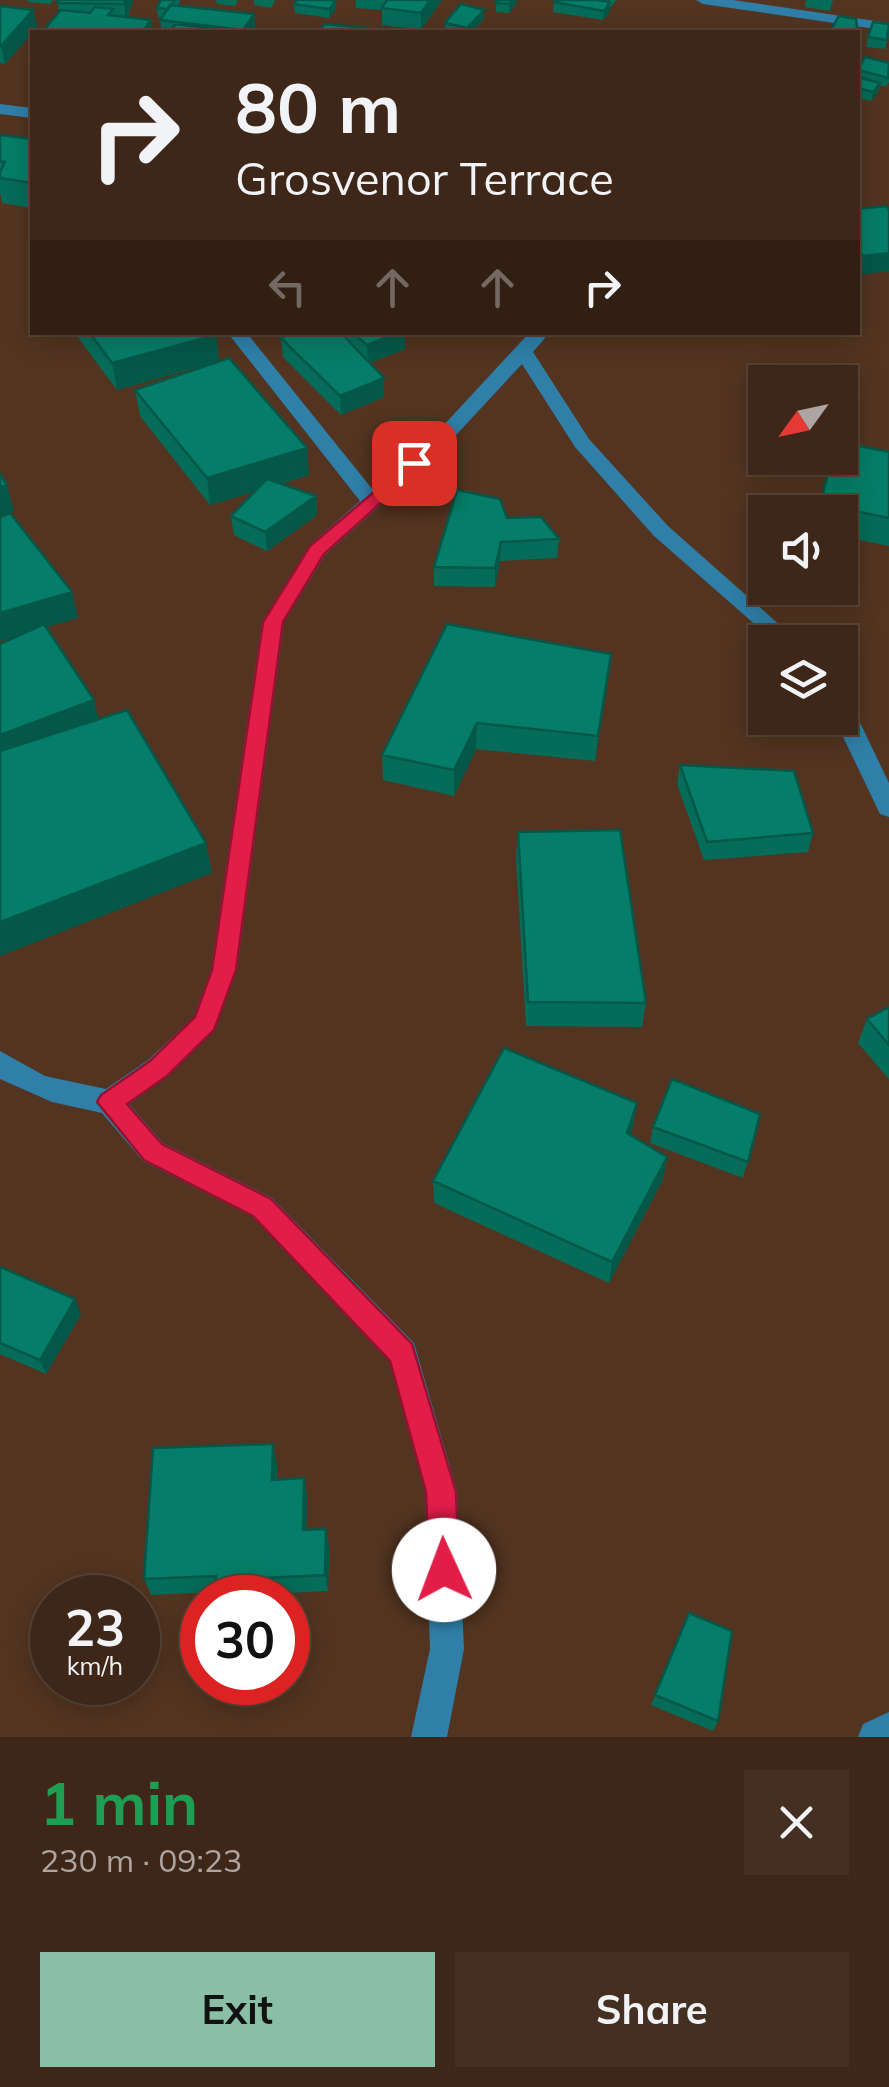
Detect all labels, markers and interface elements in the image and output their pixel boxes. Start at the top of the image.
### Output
text: 80 m [235,63,401,151]
icon: right [70,70,200,200]
text: Grosvenor Terrace [235,150,614,206]
icon: left [260,260,315,315]
icon: ahead [365,260,420,315]
icon: ahead [470,260,525,315]
icon: right [575,260,630,315]
north arrow [748,365,858,475]
map controls [748,365,858,735]
pin [372,421,457,506]
icon: arrive [387,436,442,491]
button: sound [748,495,858,605]
button: layers [748,625,858,735]
position arrow [392,1518,496,1622]
speed limit sign: 30 [180,1575,310,1705]
text: 23 [65,1596,125,1659]
text: km/h [67,1650,123,1681]
text: 1 min [40,1765,198,1840]
button: close [744,1770,849,1875]
text: 230 m · 09:23 [40,1840,242,1880]
button: Exit [40,1952,435,2067]
button: Share [455,1952,849,2067]

